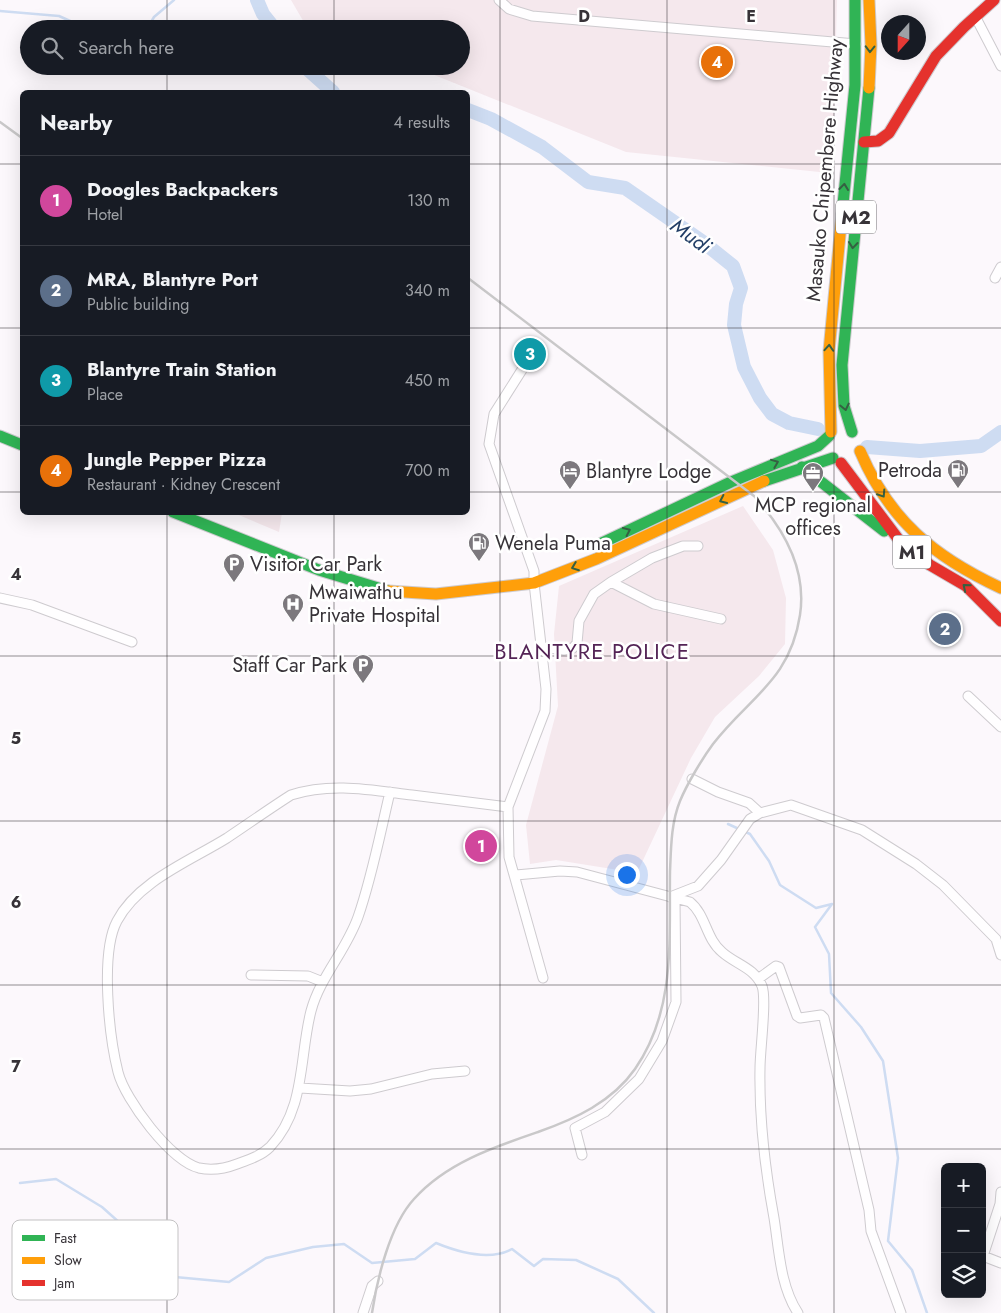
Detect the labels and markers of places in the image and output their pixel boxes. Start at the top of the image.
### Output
pin: 4 [701,43,733,81]
pin: 3 [514,335,546,373]
place label: Petroda [878,456,942,485]
place label: Blantyre Lodge [586,457,711,486]
fuel station icon: Petroda [946,458,970,489]
hotel icon: Blantyre Lodge [558,459,582,490]
office icon: MCP regional offices [801,461,825,492]
place label: MCP regional offices [755,491,871,543]
place label: Wenela Puma [495,529,611,558]
fuel station icon: Wenela Puma [467,531,491,562]
place label: Visitor Car Park [250,550,382,579]
parking icon: Visitor Car Park [222,552,246,583]
place label: Mwaiwathu Private Hospital [309,578,440,630]
hospital icon: Mwaiwathu Private Hospital [281,592,305,623]
pin: 2 [929,610,961,648]
place label: Staff Car Park [232,651,347,680]
parking icon: Staff Car Park [351,653,375,684]
pin: 1 [465,827,497,865]

